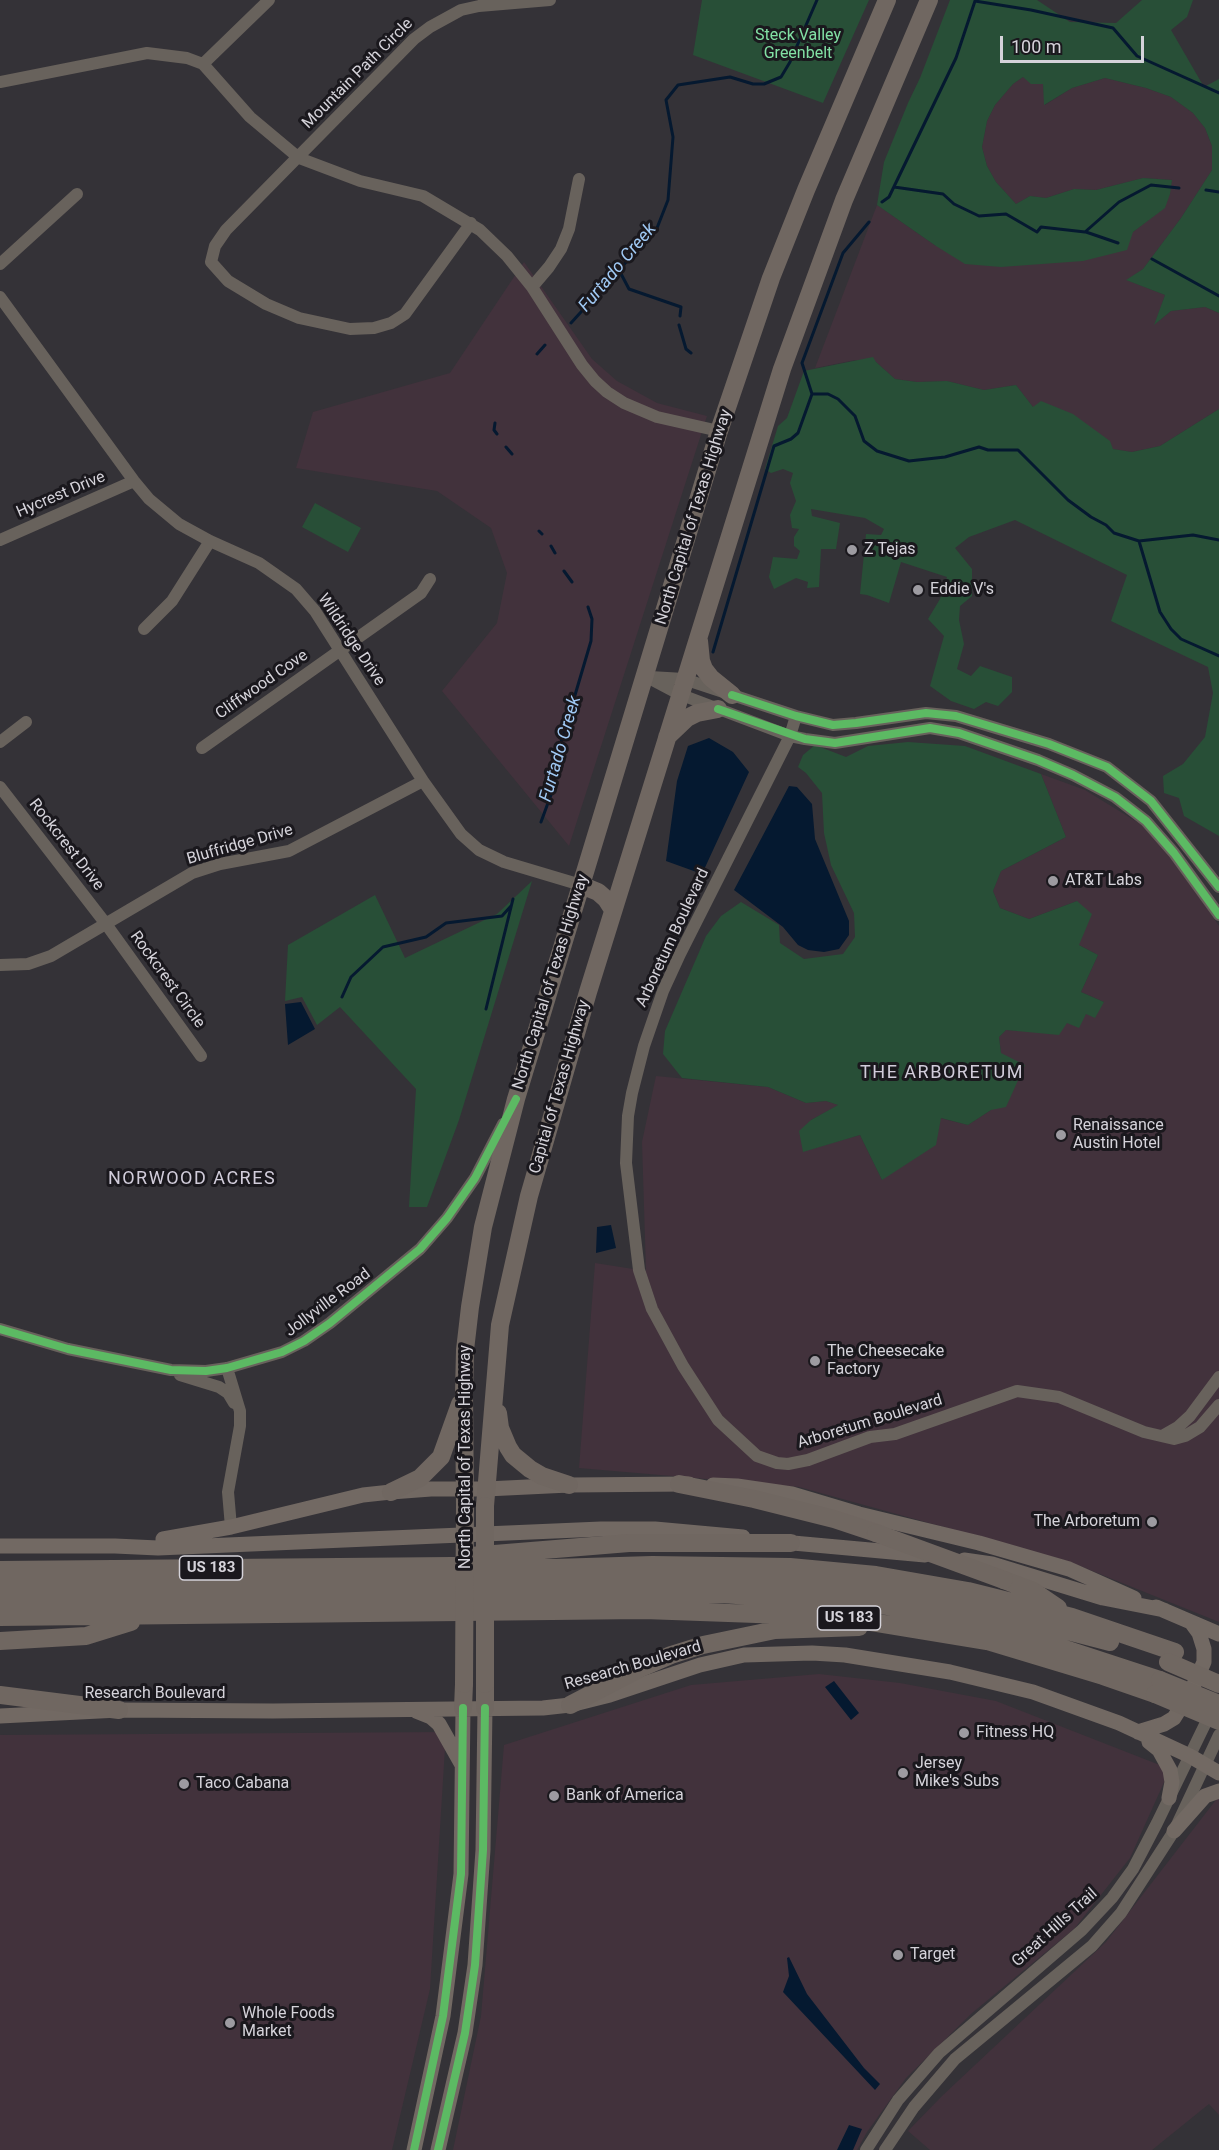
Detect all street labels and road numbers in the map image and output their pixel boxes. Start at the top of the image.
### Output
street label: Mountain Path Circle [299,15,417,133]
street label: North Capital of Texas Highway [652,407,736,627]
street label: Hycrest Drive [14,468,108,522]
street label: Wildridge Drive [313,590,389,690]
street label: Cliffwood Cove [212,646,312,724]
street label: Rockcrest Drive [24,795,108,895]
street label: Bluffridge Drive [185,821,295,869]
street label: Arboretum Boulevard [632,866,714,1010]
street label: North Capital of Texas Highway [509,872,593,1092]
street label: Rockcrest Circle [125,928,209,1032]
street label: Capital of Texas Highway [526,998,594,1176]
street label: Jollyville Road [282,1265,374,1341]
street label: North Capital of Texas Highway [456,1345,476,1569]
street label: Arboretum Boulevard [795,1391,945,1453]
road number: US 183 [180,1556,242,1580]
road number: US 183 [818,1606,880,1630]
street label: Research Boulevard [563,1637,703,1695]
street label: Research Boulevard [84,1684,226,1704]
street label: Great Hills Trail [1008,1885,1102,1971]

